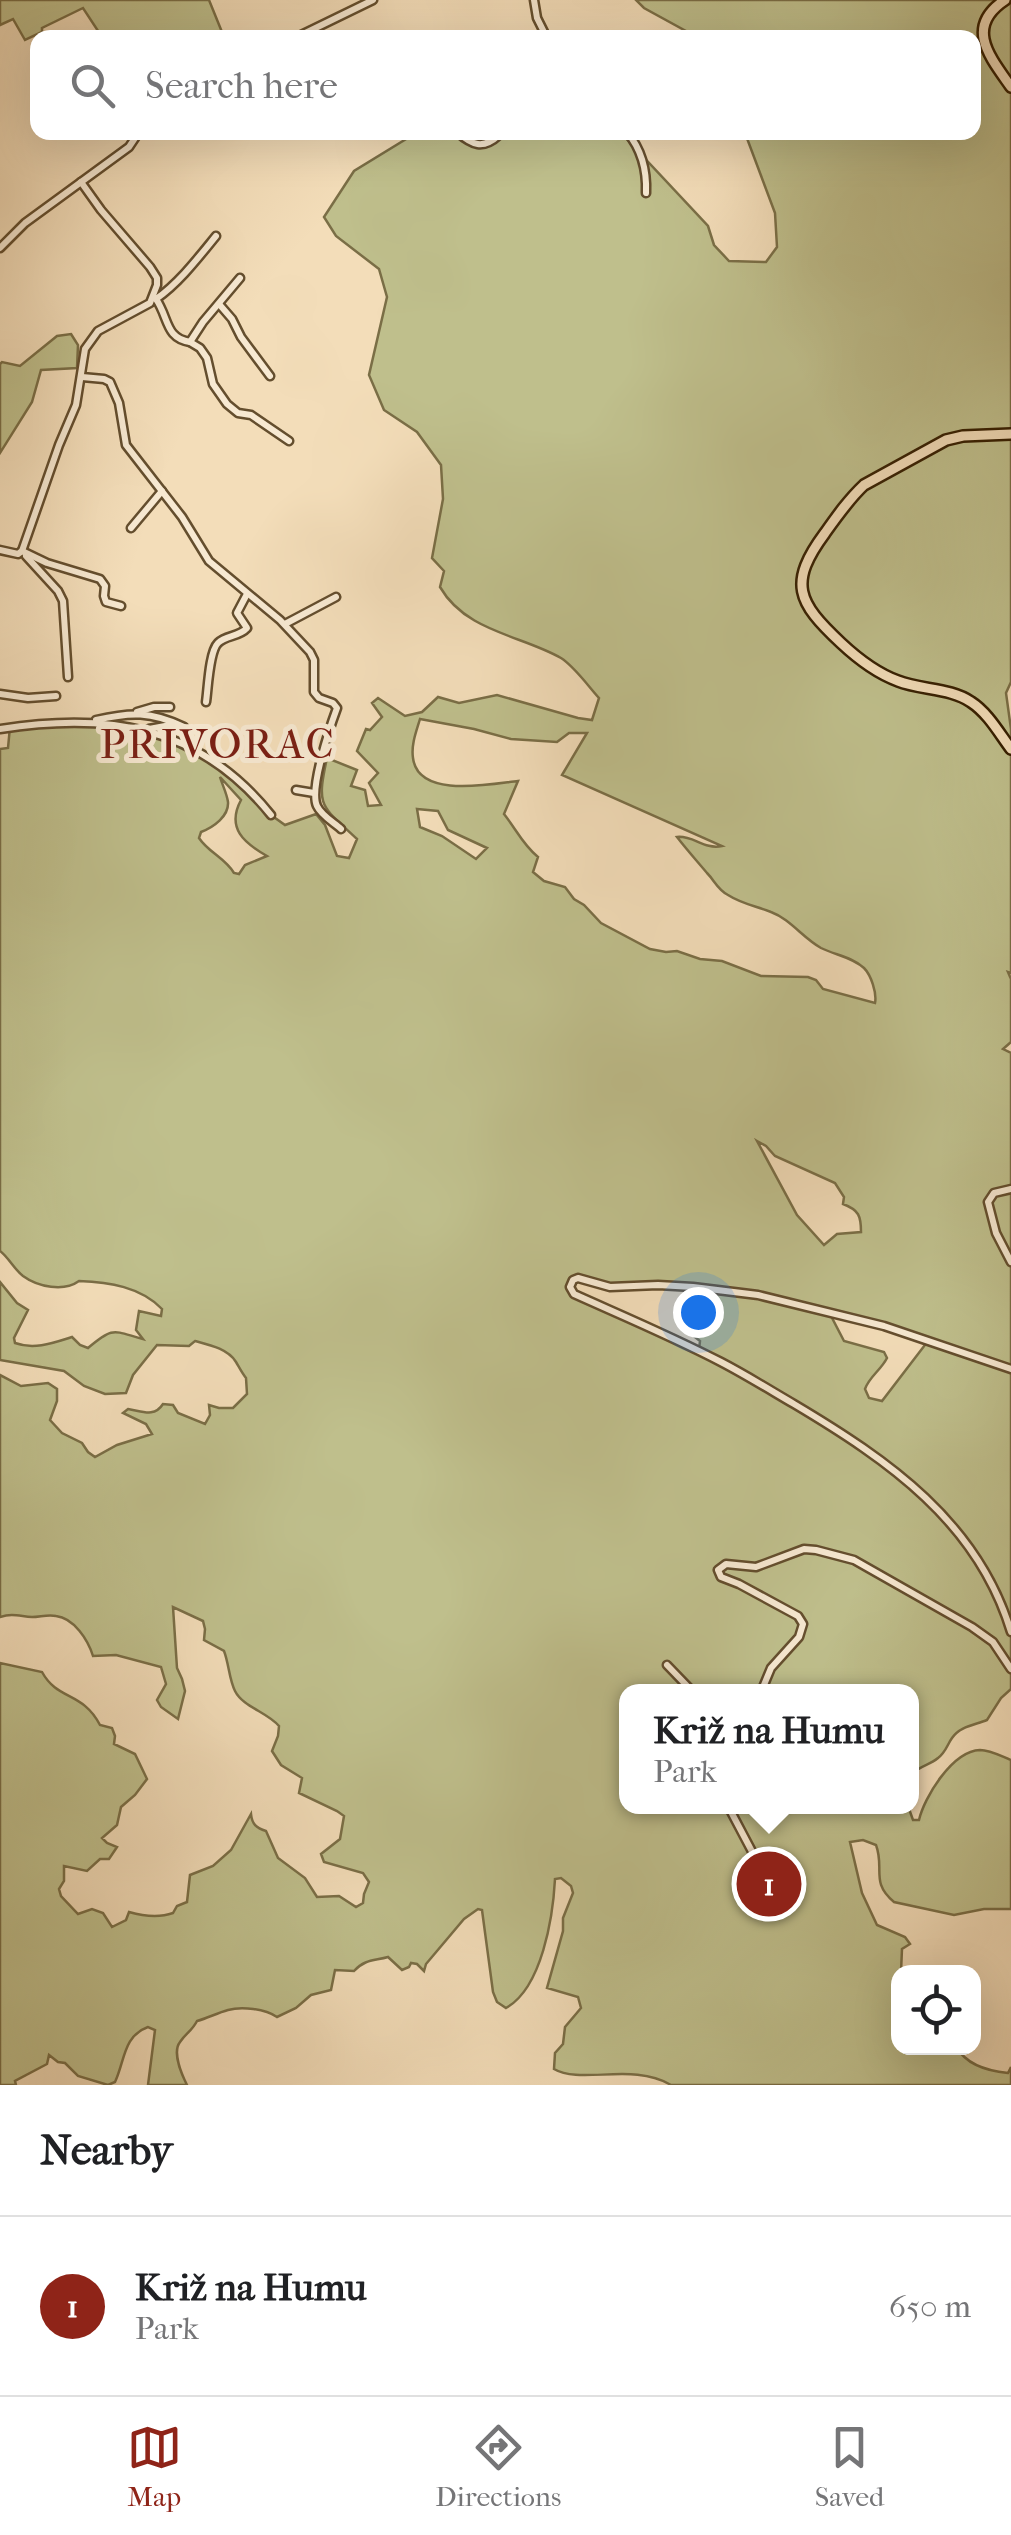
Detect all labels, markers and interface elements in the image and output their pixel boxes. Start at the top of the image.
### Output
search box [30,30,981,140]
icon: search [65,58,120,113]
text: Search here [145,63,338,108]
district label: PRIVORAC [100,720,336,769]
your location [673,1287,724,1338]
popup [619,1684,919,1814]
text: Križ na Humu [653,1708,885,1753]
text: Park [653,1753,717,1790]
pin: 1 [736,1846,802,1922]
map controls [891,1965,981,2055]
button: locate [891,1965,981,2055]
text: Nearby [40,2126,172,2175]
text: Križ na Humu [135,2265,367,2310]
text: 1 [67,2288,78,2325]
text: 650 m [889,2288,971,2325]
text: Park [135,2310,199,2347]
tab: Map [127,2420,182,2513]
tab: Directions [435,2420,561,2513]
tab: Saved [815,2420,884,2513]

